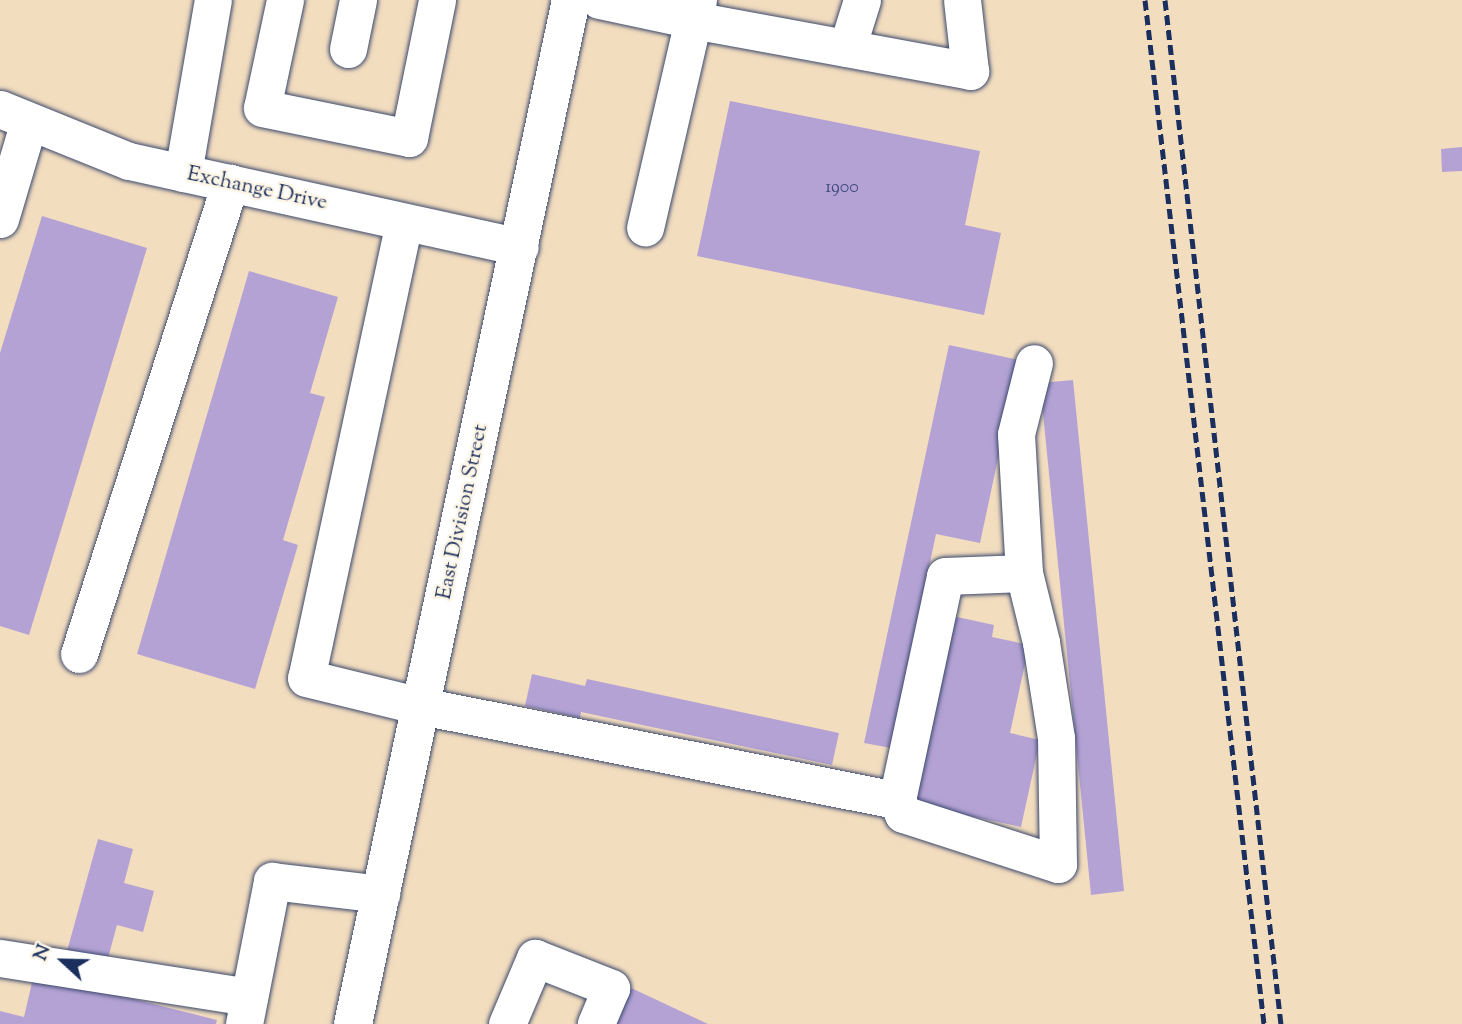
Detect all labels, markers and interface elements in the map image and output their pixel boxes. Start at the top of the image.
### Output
street label: Exchange Drive [185,162,329,216]
house number: 1900 [825,177,859,199]
street label: East Division Street [432,422,494,602]
north arrow [28,926,98,996]
text: N [28,941,58,965]

